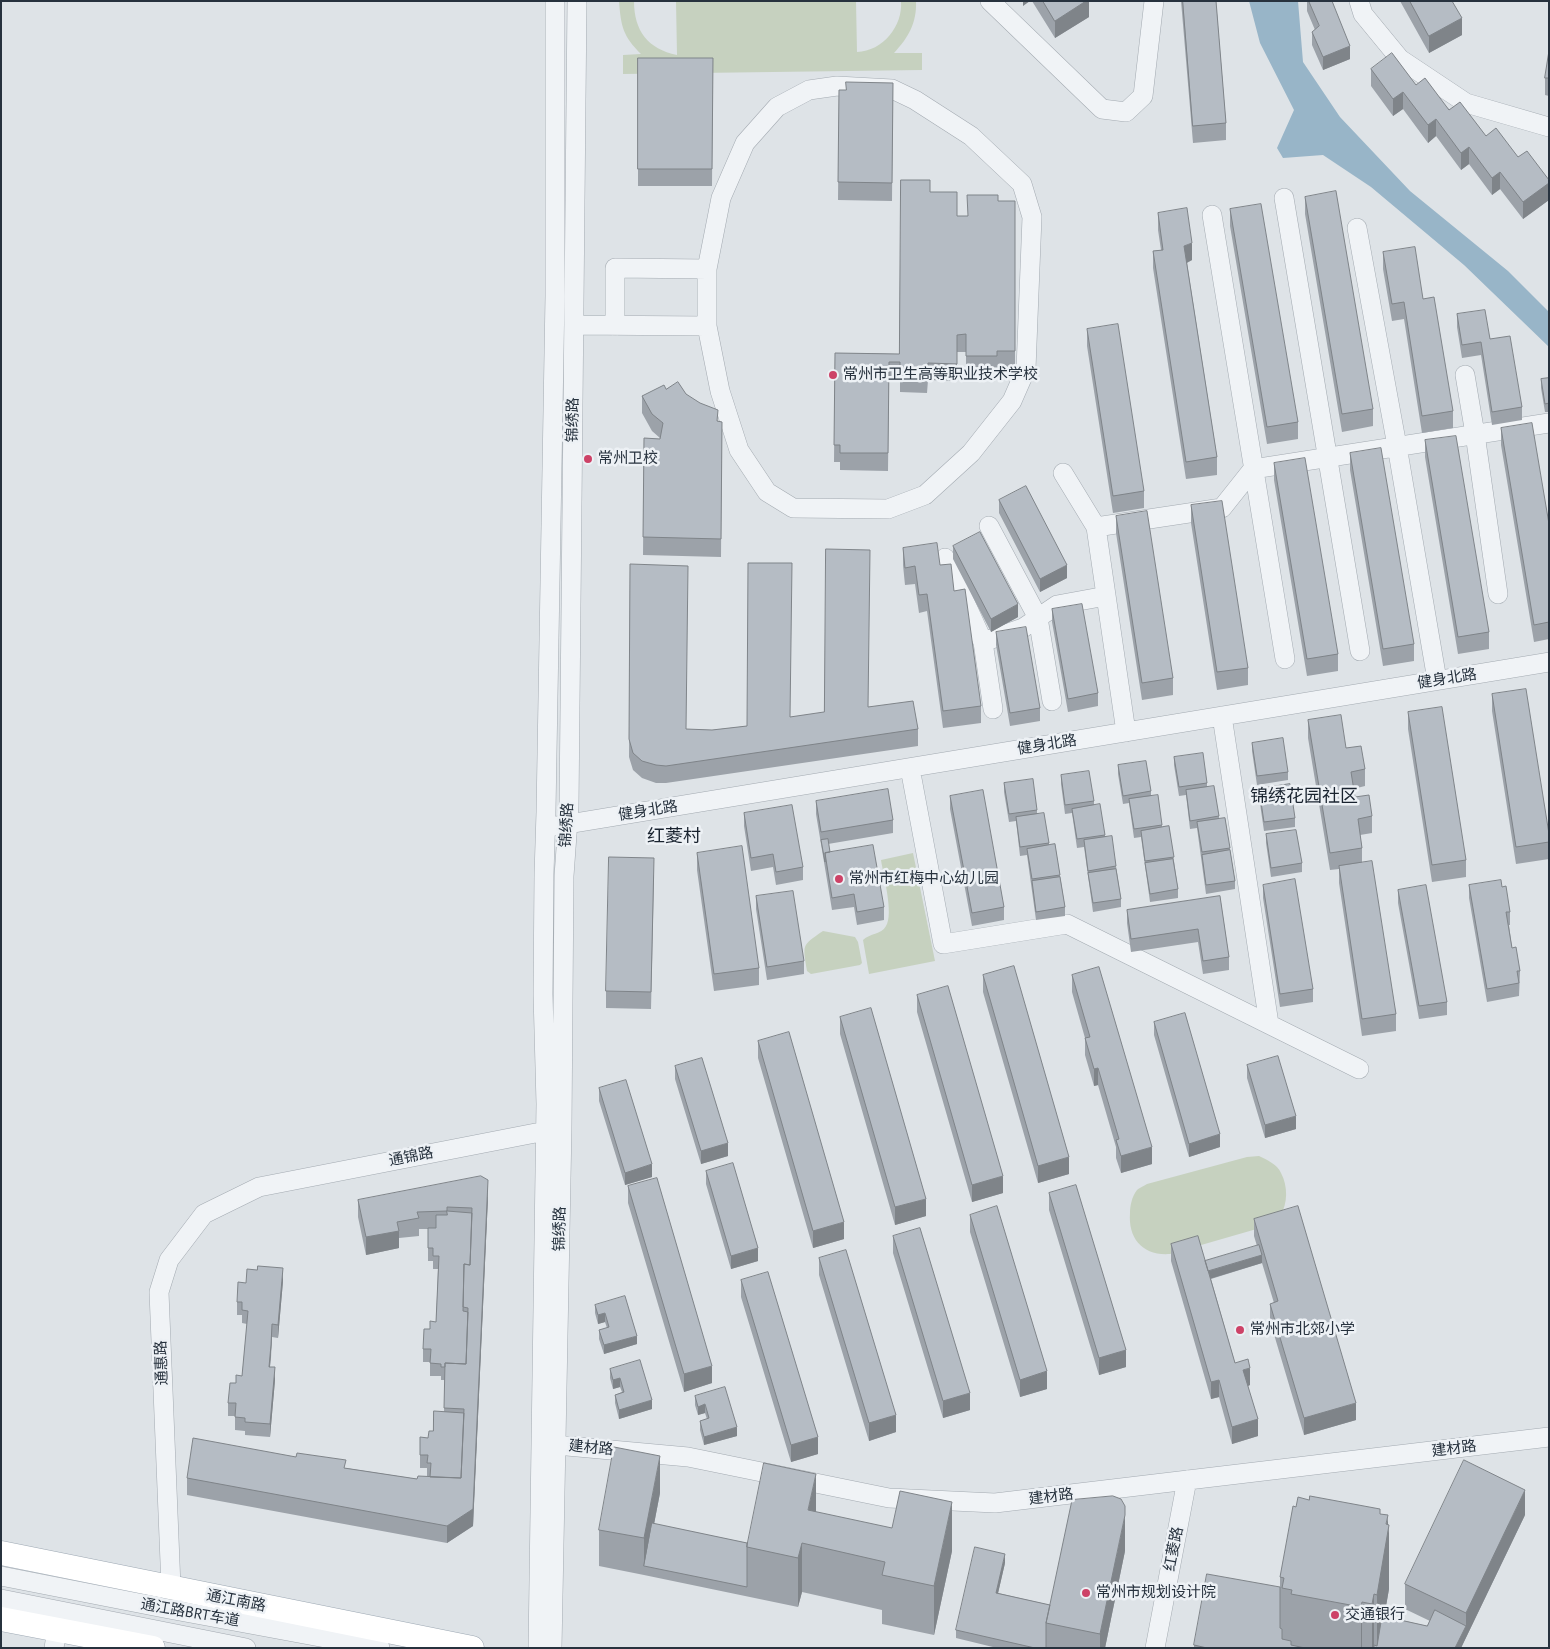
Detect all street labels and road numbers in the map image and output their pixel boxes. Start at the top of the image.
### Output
street label: 锦绣路 [564,397,582,443]
street label: 健身北路 [1416,665,1478,693]
street label: 健身北路 [1016,731,1078,759]
street label: 健身北路 [617,797,679,825]
street label: 锦绣路 [557,802,577,848]
street label: 通锦路 [387,1144,435,1170]
street label: 锦绣路 [551,1206,569,1252]
street label: 通惠路 [152,1340,172,1386]
street label: 建材路 [568,1437,614,1459]
street label: 建材路 [1431,1437,1477,1461]
street label: 建材路 [1028,1485,1074,1509]
street label: 红菱路 [1161,1525,1187,1573]
street label: 通江南路 [205,1586,267,1616]
street label: 通江路BRT车道 [139,1595,241,1631]

